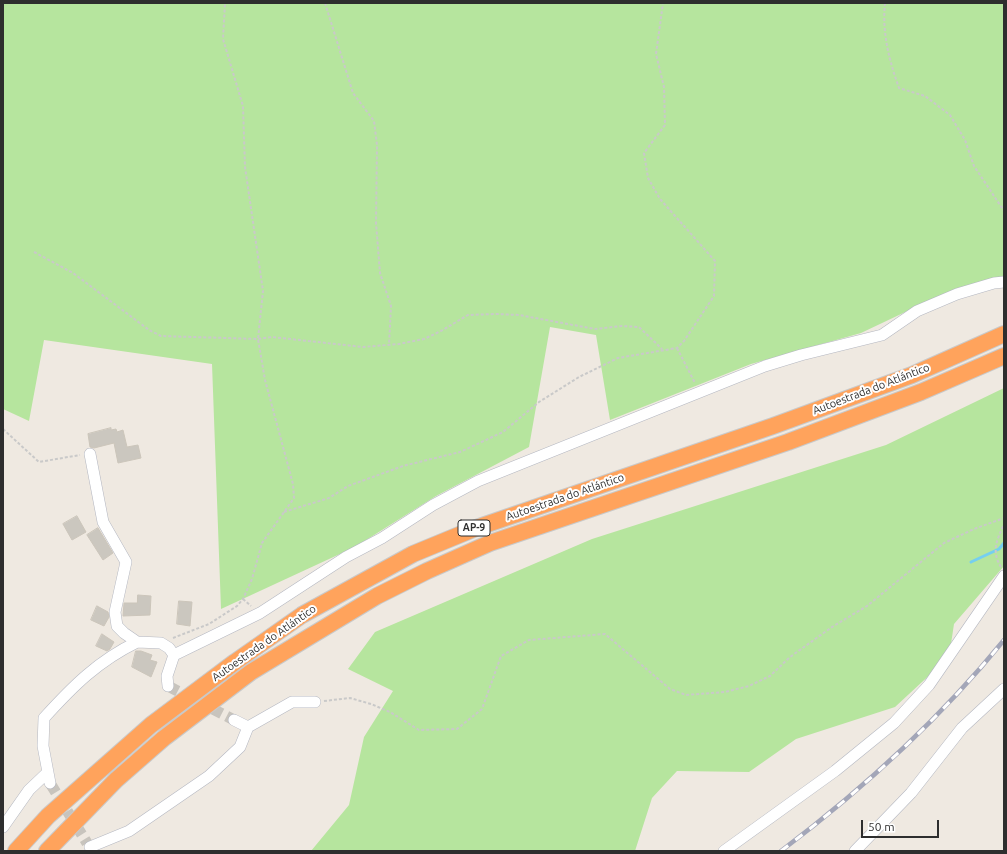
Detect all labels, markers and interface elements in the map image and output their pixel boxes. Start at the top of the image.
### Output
street label: Autoestrada do Atlántico [811,361,931,417]
street label: Autoestrada do Atlántico [504,471,626,523]
road number: AP-9 [458,520,490,536]
street label: Autoestrada do Atlántico [209,602,319,684]
scale bar [863,812,941,838]
text: 50 m [868,820,895,833]

